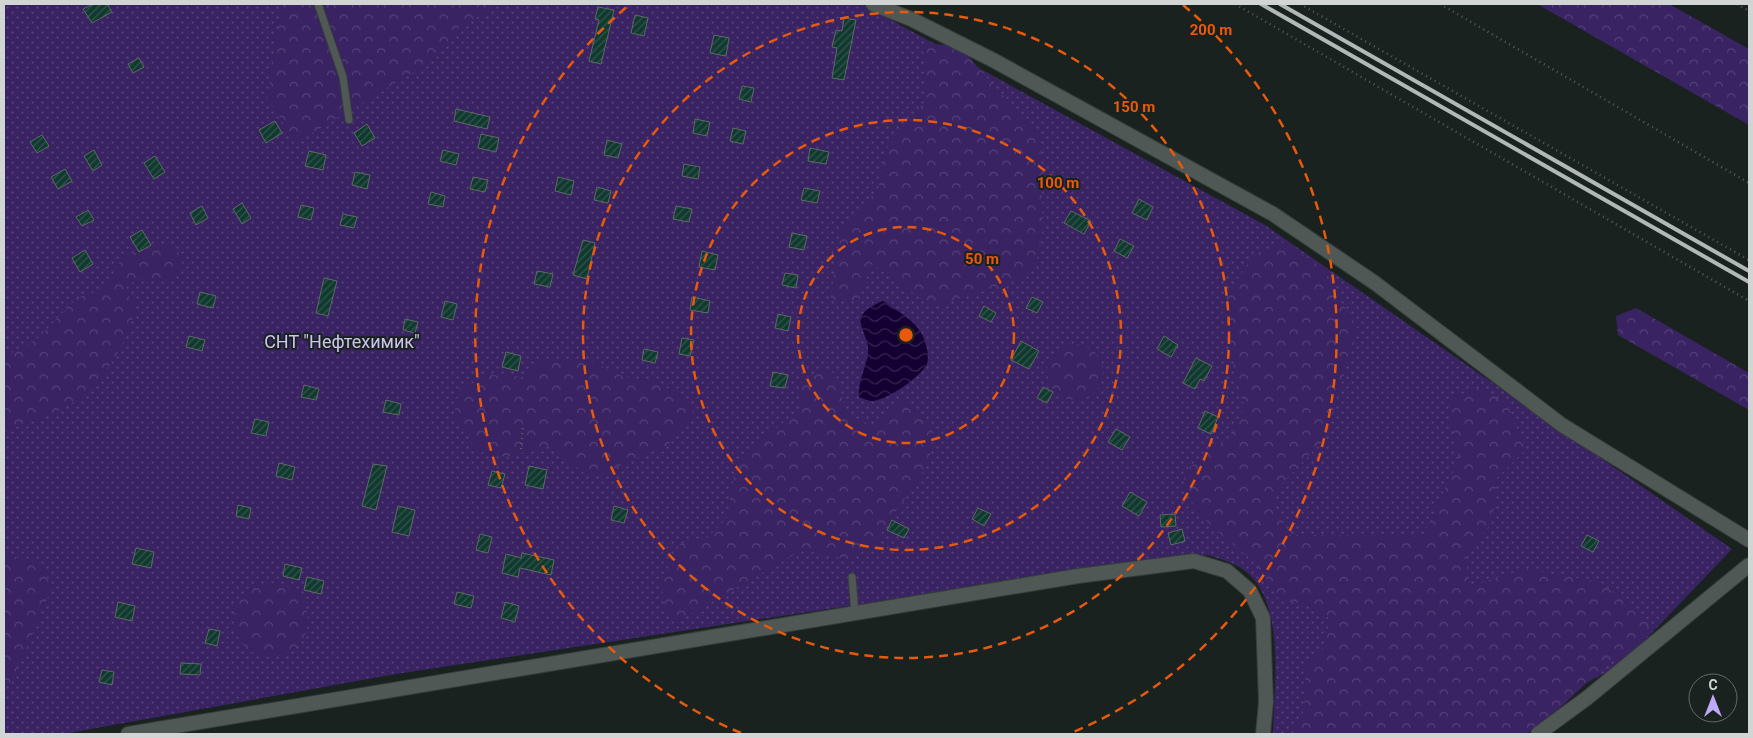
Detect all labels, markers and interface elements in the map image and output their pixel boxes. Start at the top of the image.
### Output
text: 200 m [1190,21,1232,39]
text: 150 m [1113,98,1155,116]
text: 100 m [1037,174,1079,192]
text: 50 m [965,250,999,268]
centre of rings [897,326,915,344]
park label: СНТ "Нефтехимик" [264,331,420,352]
north arrow [1688,673,1738,723]
text: С [1708,677,1718,693]

